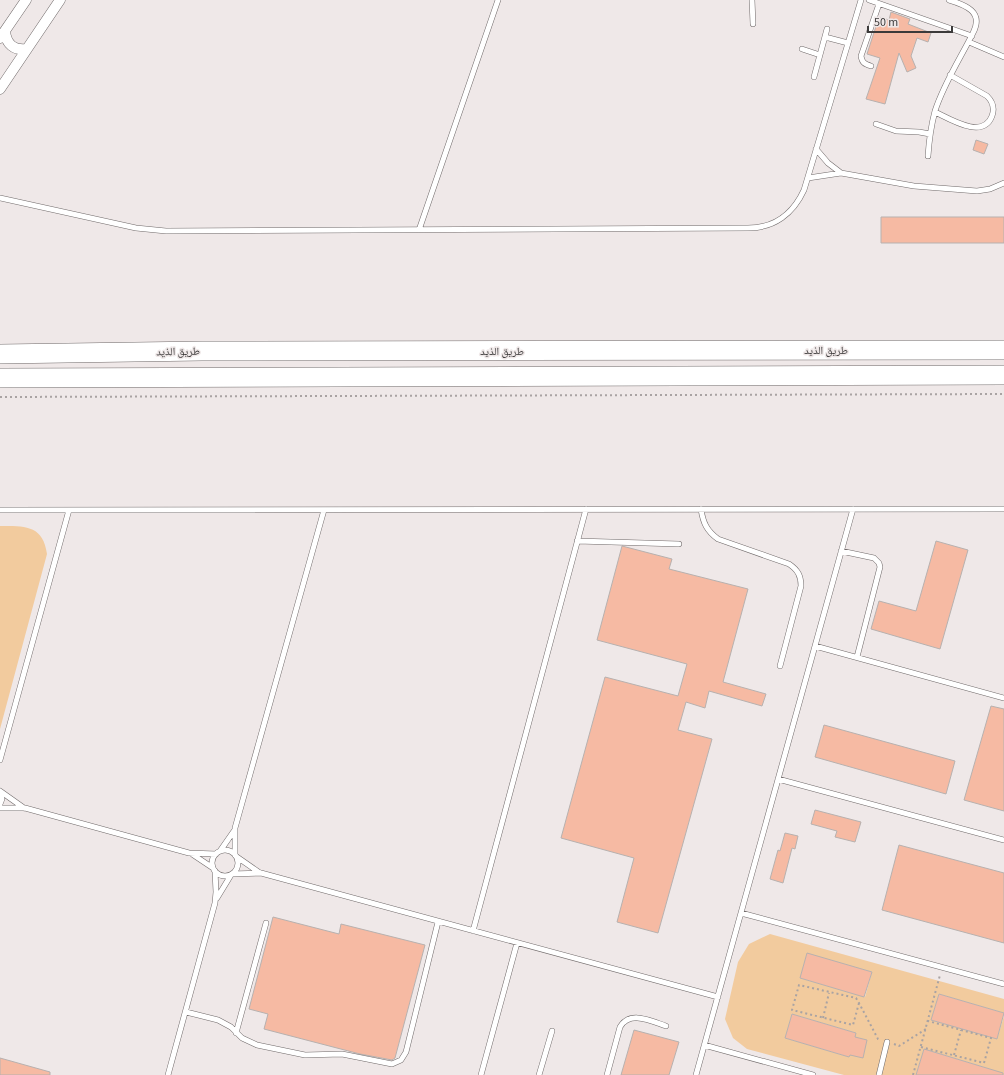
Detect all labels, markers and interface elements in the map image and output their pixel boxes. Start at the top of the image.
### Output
scale bar [868,8,952,34]
text: 50 m [874,14,898,31]
street label: طريق الذيد [804,343,848,358]
street label: طريق الذيد [156,344,200,359]
street label: طريق الذيد [480,344,524,359]

